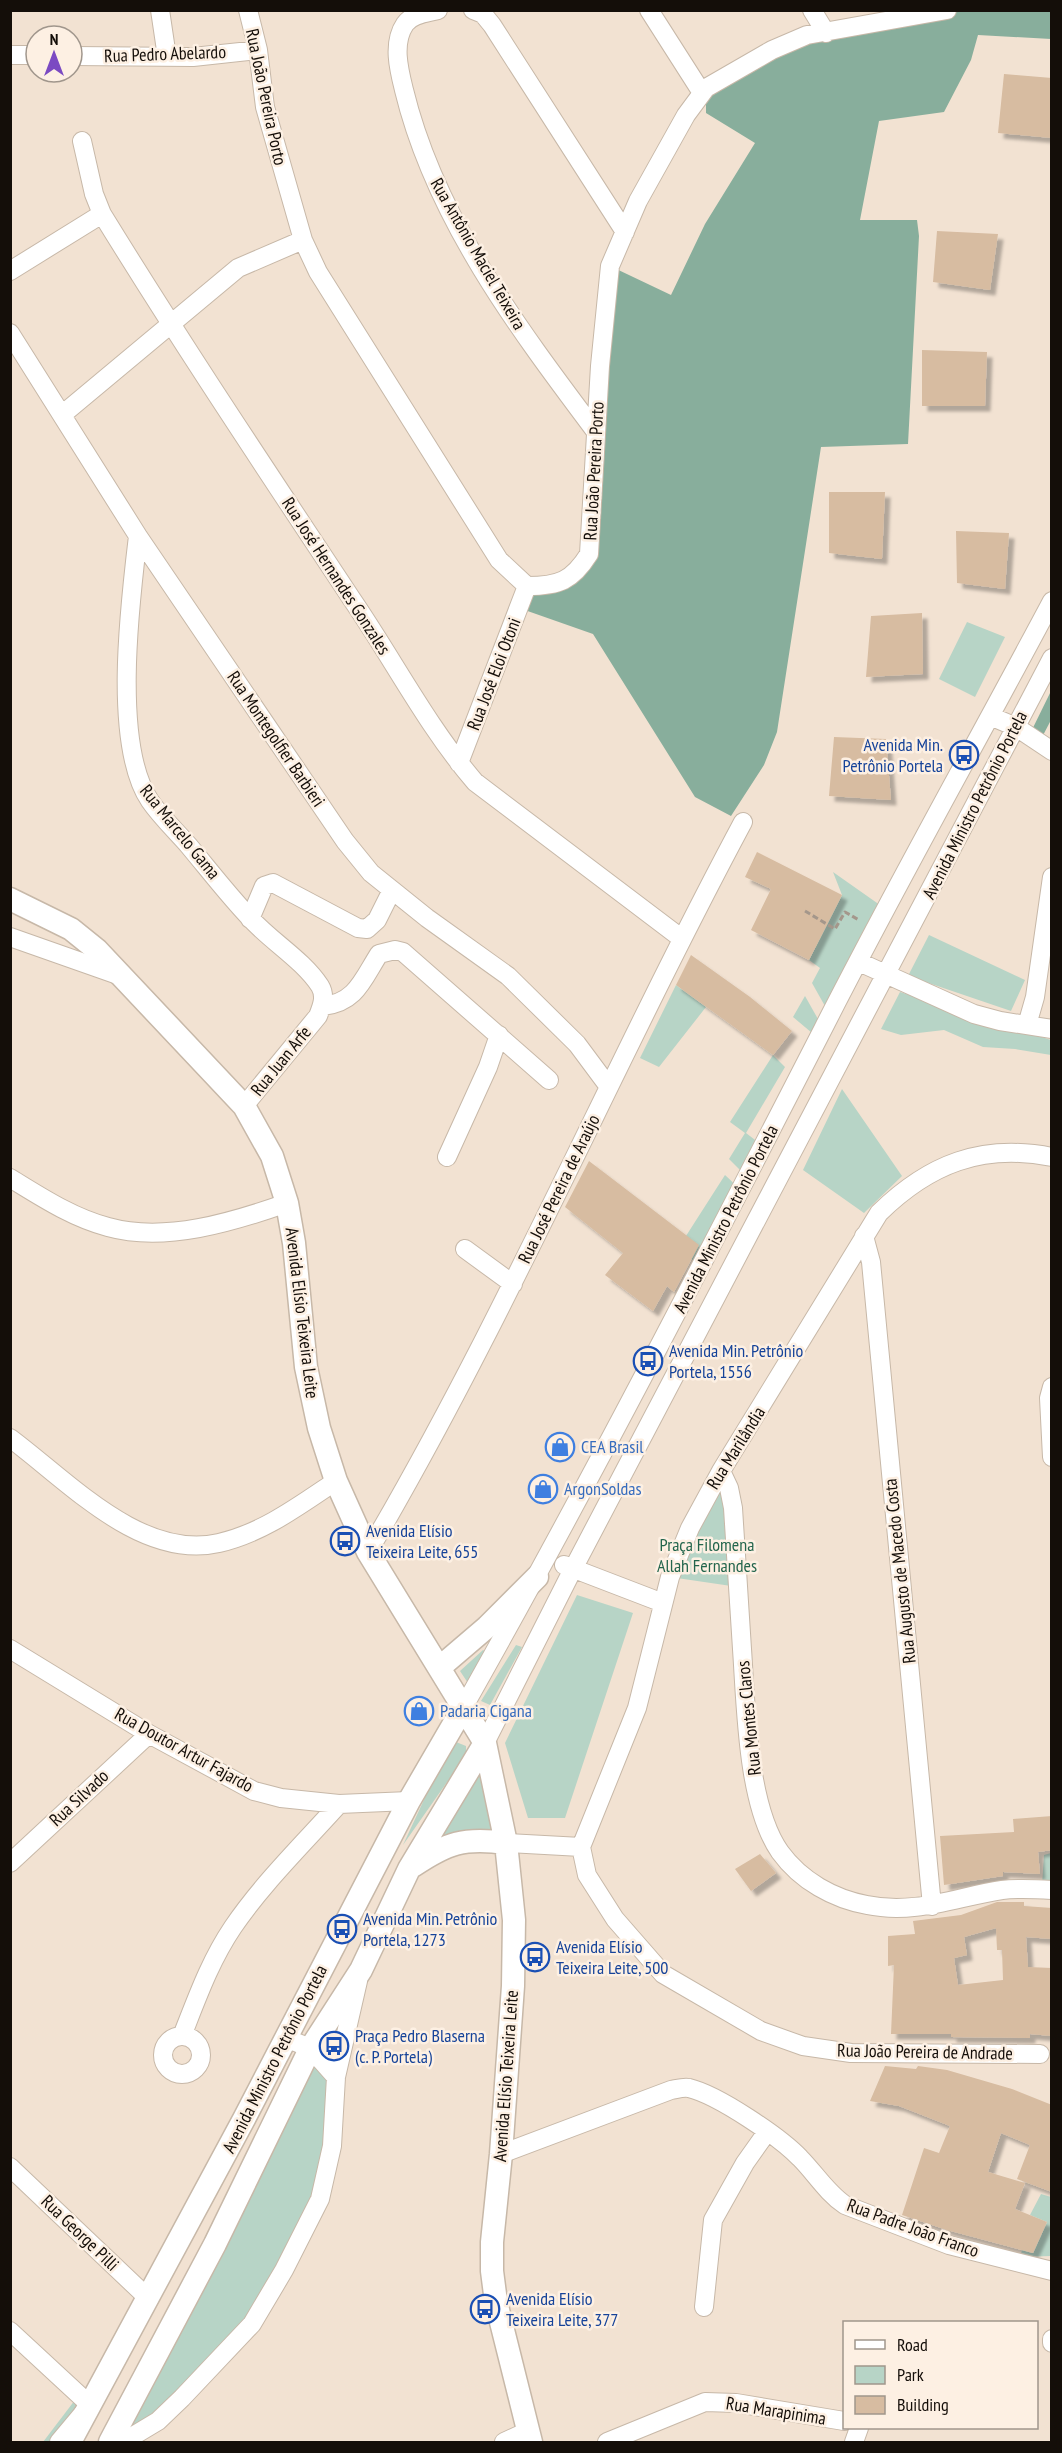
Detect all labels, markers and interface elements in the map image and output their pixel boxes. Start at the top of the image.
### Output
north arrow [24,24,84,84]
street label: Rua João Pereira Porto [241,27,292,167]
text: N [50,29,58,49]
street label: Rua Pedro Abelardo [104,40,227,67]
street label: Rua Antônio Maciel Teixeira [426,174,531,334]
street label: Rua João Pereira Porto [578,401,609,541]
street label: Rua José Hernandes Gonzales [277,493,396,659]
street label: Rua José Eloi Otoni [462,614,526,733]
street label: Rua Montegolfier Barbieri [222,666,330,811]
street label: Avenida Ministro Petrônio Portela [917,707,1032,903]
place label: Avenida Min. Petrônio Portela [843,733,943,777]
bus stop icon: Avenida Min. Petrônio Portela [948,739,980,771]
street label: Rua Marcelo Gama [135,780,226,884]
street label: Rua Juan Arfe [245,1021,316,1100]
street label: Rua José Pereira de Araújo [513,1110,605,1267]
street label: Avenida Ministro Petrônio Portela [668,1121,783,1317]
street label: Avenida Elísio Teixeira Leite [281,1226,324,1400]
place label: Avenida Min. Petrônio Portela, 1556 [669,1339,804,1383]
bus stop icon: Avenida Min. Petrônio Portela, 1556 [632,1345,664,1377]
street label: Rua Marilândia [701,1402,770,1493]
shop icon: CEA Brasil [544,1431,576,1463]
place label: CEA Brasil [581,1435,644,1458]
shop icon: ArgonSoldas [527,1473,559,1505]
place label: ArgonSoldas [564,1477,642,1500]
street label: Rua Augusto de Macedo Costa [878,1477,921,1665]
place label: Avenida Elísio Teixeira Leite, 655 [366,1519,478,1563]
bus stop icon: Avenida Elísio Teixeira Leite, 655 [329,1525,361,1557]
park label: Praça Filomena Allah Fernandes [657,1533,757,1577]
street label: Rua Montes Claros [731,1660,766,1777]
shop icon: Padaria Cigana [403,1695,435,1727]
place label: Padaria Cigana [440,1699,532,1722]
street label: Rua Doutor Artur Fajardo [111,1702,258,1797]
street label: Rua Silvado [44,1764,113,1831]
place label: Avenida Min. Petrônio Portela, 1273 [363,1907,498,1951]
bus stop icon: Avenida Min. Petrônio Portela, 1273 [326,1913,358,1945]
place label: Avenida Elísio Teixeira Leite, 500 [556,1935,668,1979]
bus stop icon: Avenida Elísio Teixeira Leite, 500 [519,1941,551,1973]
street label: Avenida Ministro Petrônio Portela [217,1961,332,2157]
street label: Avenida Elísio Teixeira Leite [488,1989,523,2163]
place label: Praça Pedro Blaserna (c. P. Portela) [355,2024,485,2068]
bus stop icon: Praça Pedro Blaserna (c. P. Portela) [318,2030,350,2062]
street label: Rua João Pereira de Andrade [837,2038,1013,2065]
street label: Rua George Pilli [37,2190,124,2276]
street label: Rua Padre João Franco [844,2193,982,2262]
place label: Avenida Elísio Teixeira Leite, 377 [506,2287,618,2331]
bus stop icon: Avenida Elísio Teixeira Leite, 377 [469,2293,501,2325]
legend [843,2321,1038,2429]
text: Road [897,2333,928,2356]
text: Park [897,2363,924,2386]
street label: Rua Marapinima [725,2391,828,2430]
text: Building [897,2393,949,2416]

